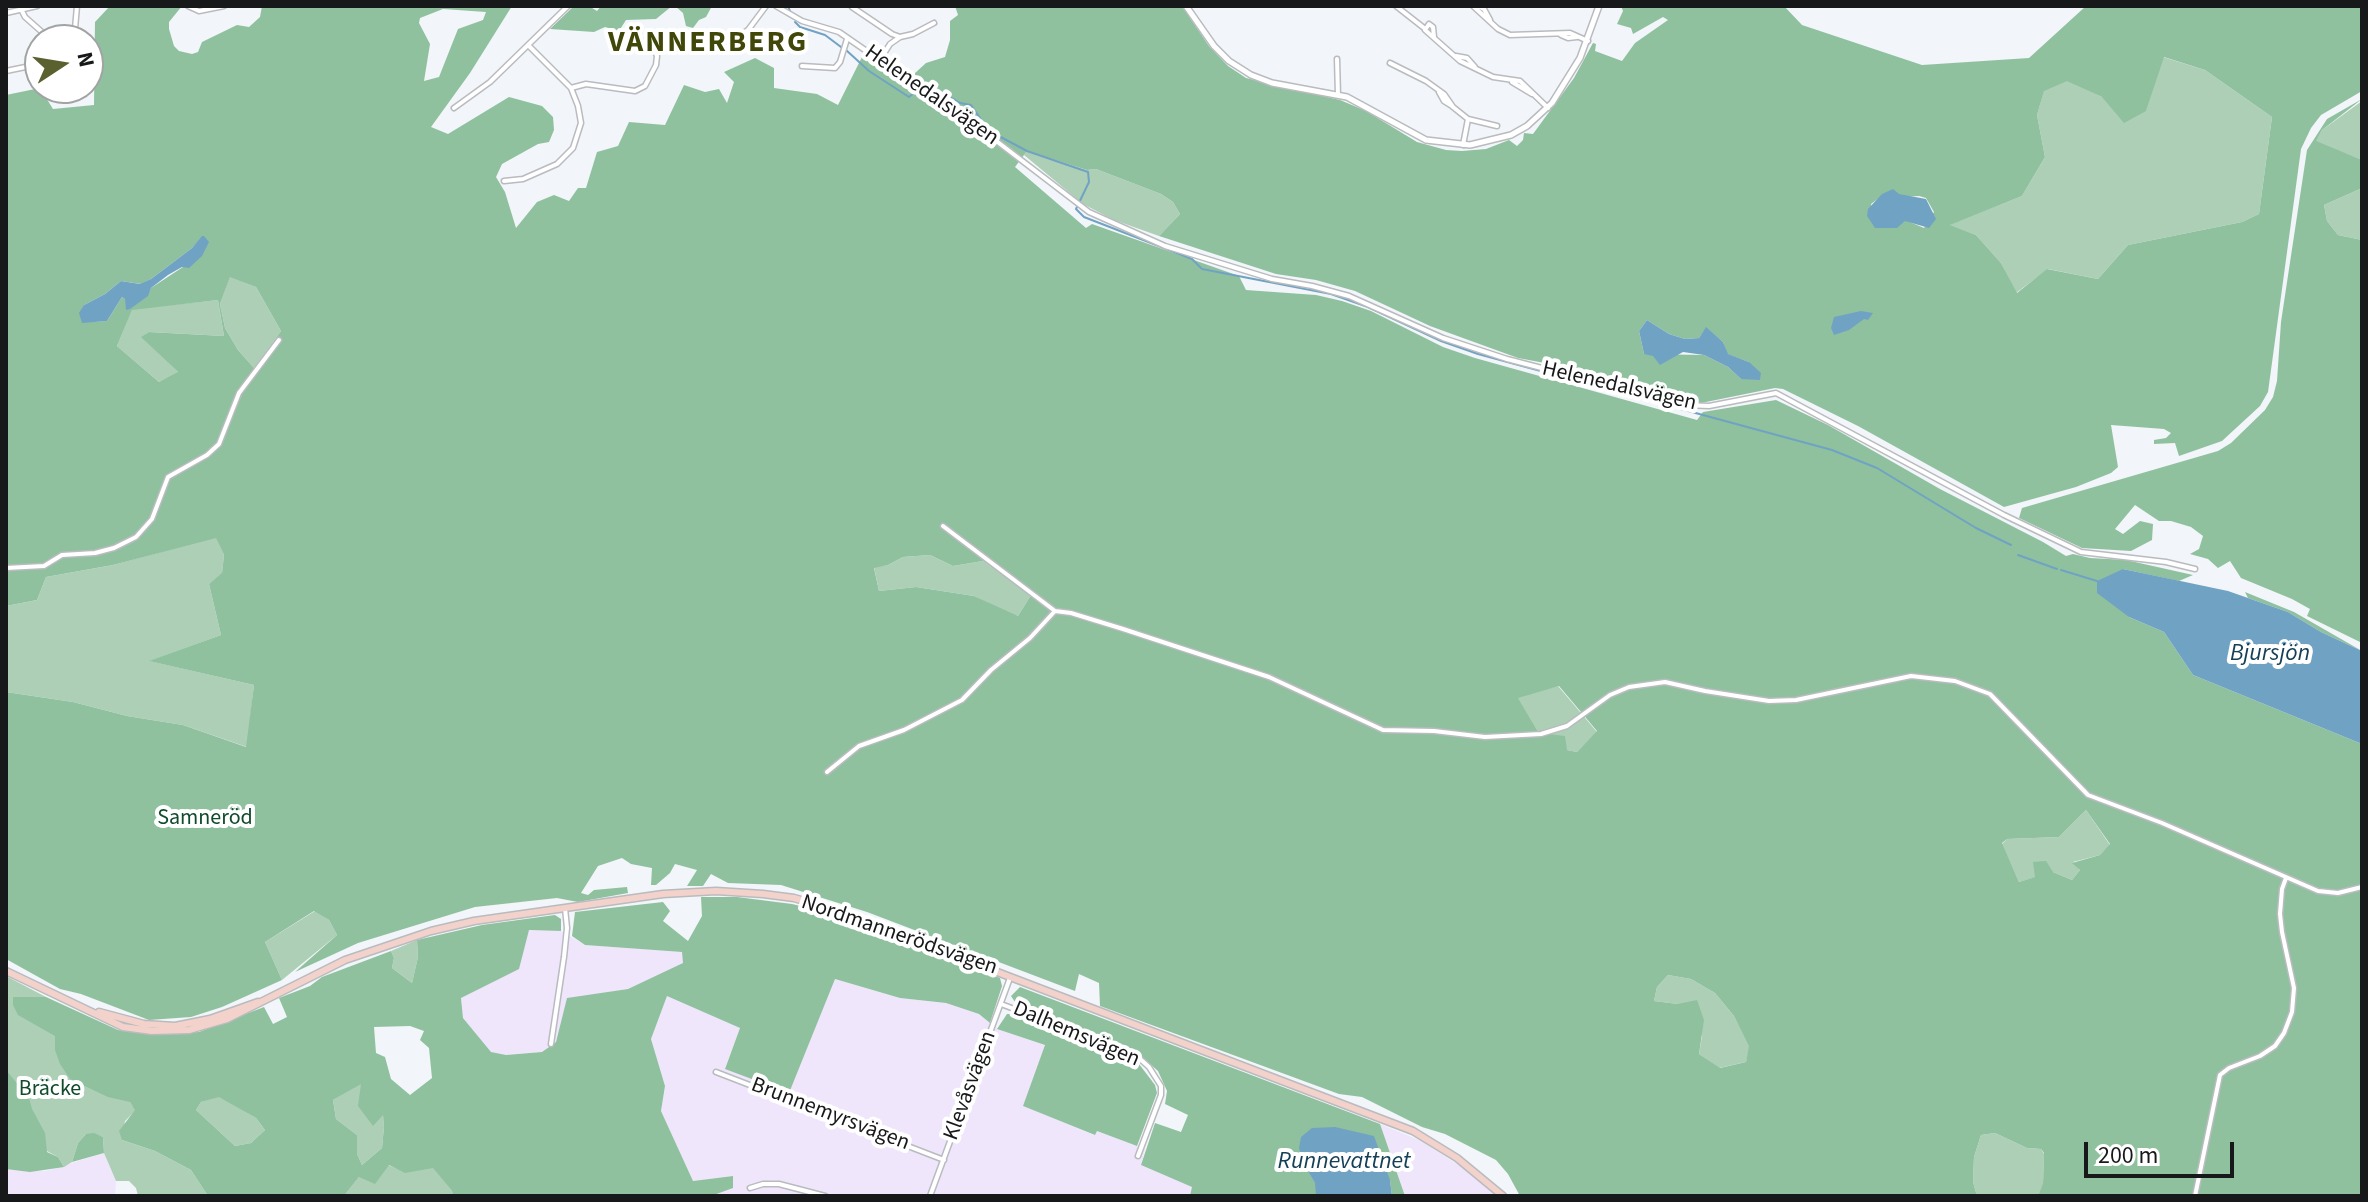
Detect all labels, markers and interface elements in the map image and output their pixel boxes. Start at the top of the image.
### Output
north arrow [24,24,104,104]
district label: VÄNNERBERG [608,26,808,62]
street label: Helenedalsvägen [859,40,1003,152]
text: N [68,49,103,70]
street label: Helenedalsvägen [1539,356,1699,418]
water label: Bjursjön [2230,641,2310,669]
park label: Samneröd [157,806,253,832]
street label: Nordmannerödsvägen [798,890,1000,982]
street label: Dalhemsvägen [1009,996,1143,1074]
street label: Klevåsvägen [939,1028,1003,1144]
street label: Brunnemyrsvägen [747,1073,913,1157]
park label: Bräcke [19,1077,81,1103]
scale bar [2088,1126,2238,1176]
text: 200 m [2098,1138,2158,1173]
water label: Runnevattnet [1278,1149,1410,1177]

